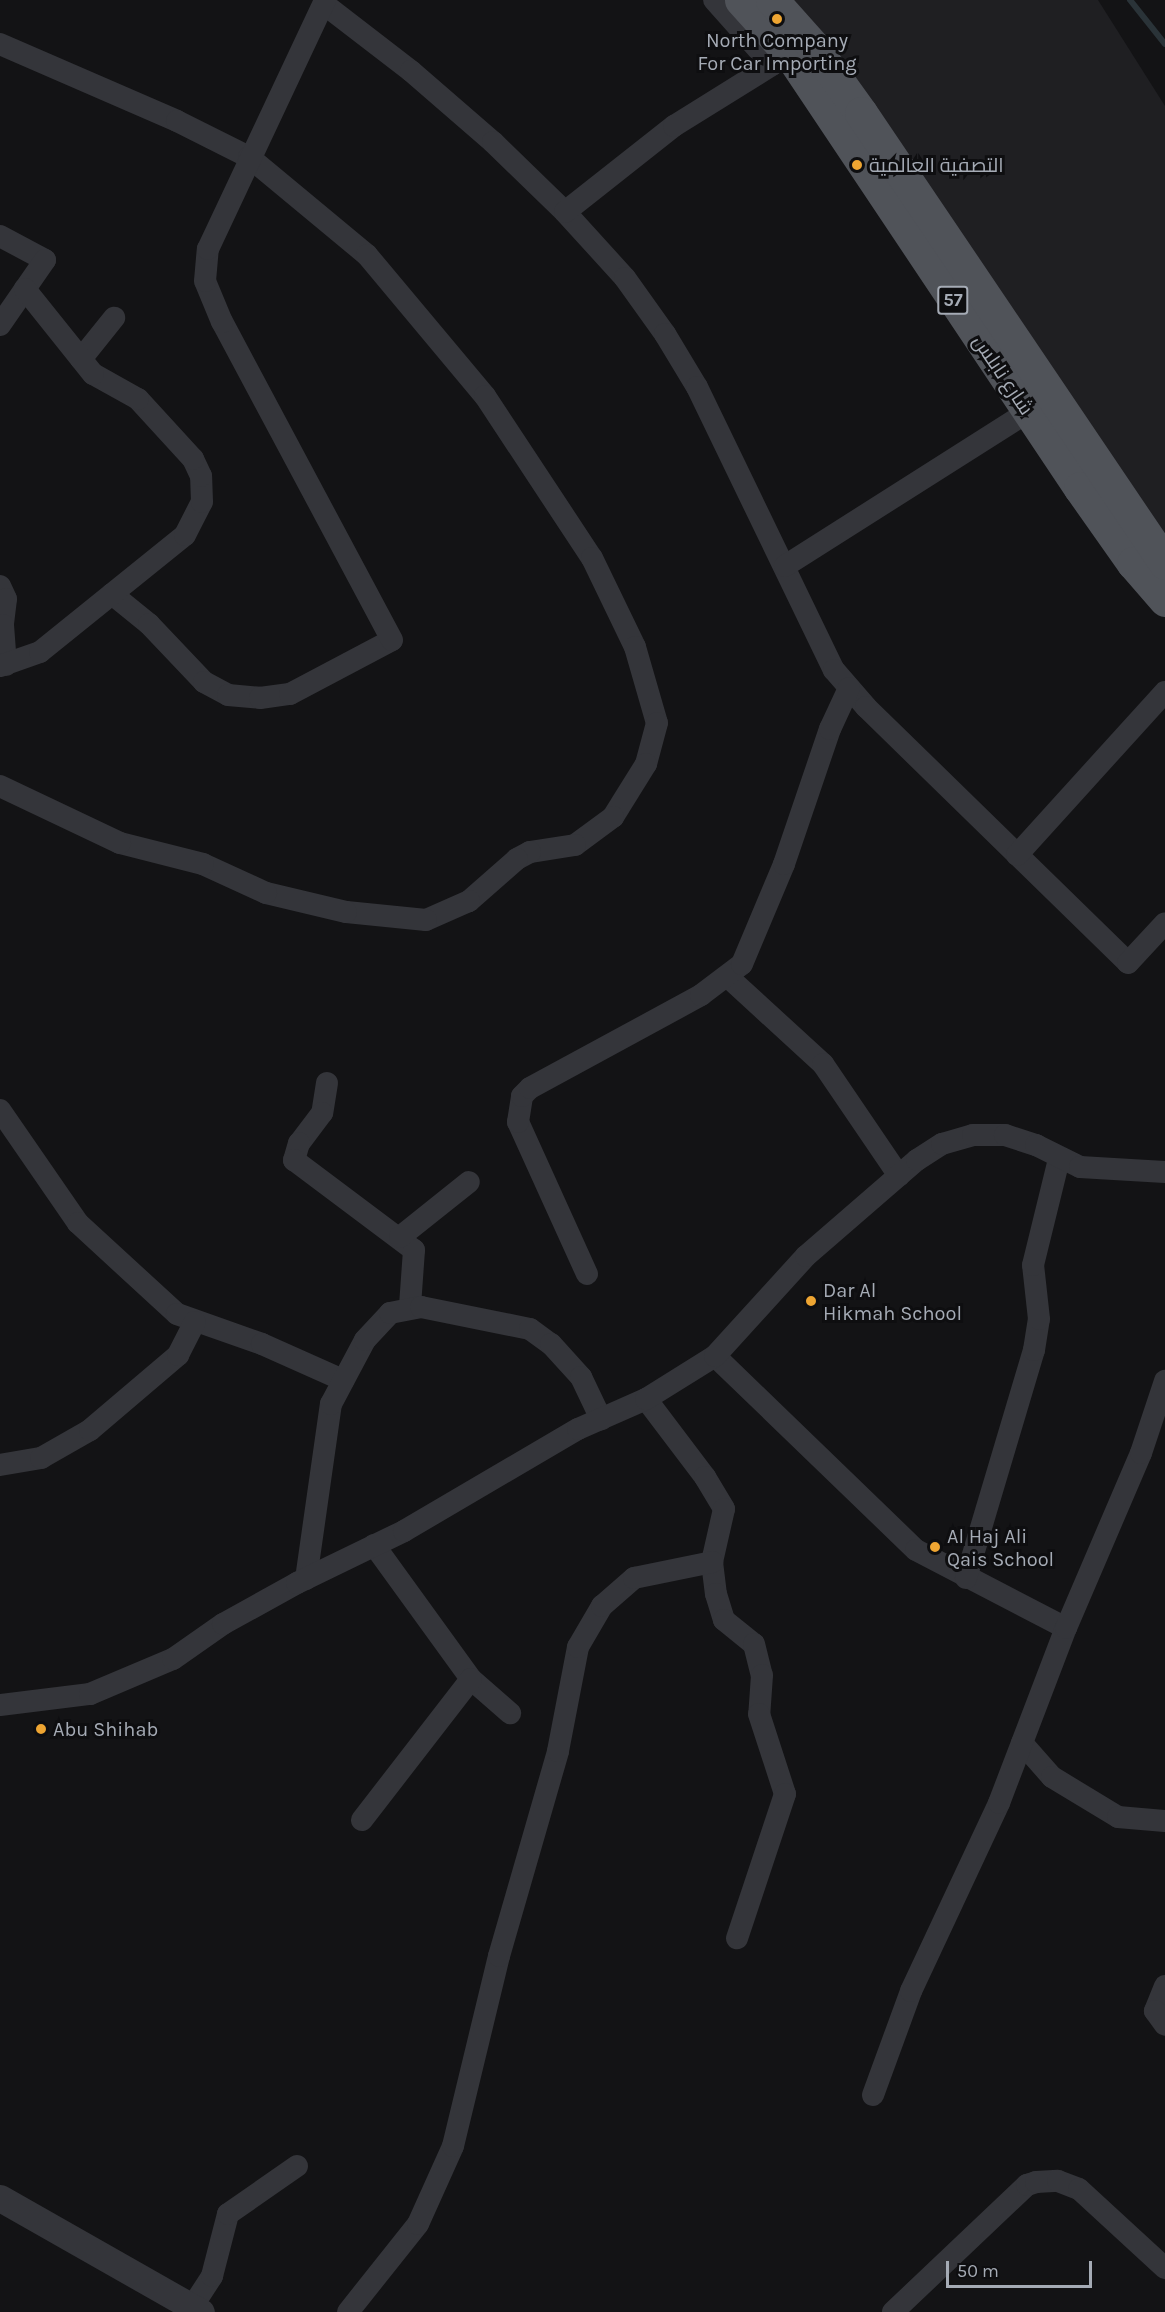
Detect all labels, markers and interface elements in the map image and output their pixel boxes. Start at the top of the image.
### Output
marker: North Company For Car Importing [770,12,784,26]
place label: North Company For Car Importing [697,28,857,75]
place label: التصفية العالمية [869,153,1004,177]
marker: التصفية العالمية [850,158,864,172]
road number: 57 [936,285,970,315]
street label: شارع نابلس [968,331,1038,419]
place label: Dar Al Hikmah School [823,1278,962,1325]
marker: Dar Al Hikmah School [804,1294,818,1308]
place label: Al Haj Ali Qais School [947,1524,1054,1571]
marker: Al Haj Ali Qais School [928,1540,942,1554]
place label: Abu Shihab [53,1717,158,1741]
marker: Abu Shihab [34,1722,48,1736]
scale bar [949,2249,1094,2287]
text: 50 m [957,2260,999,2282]

